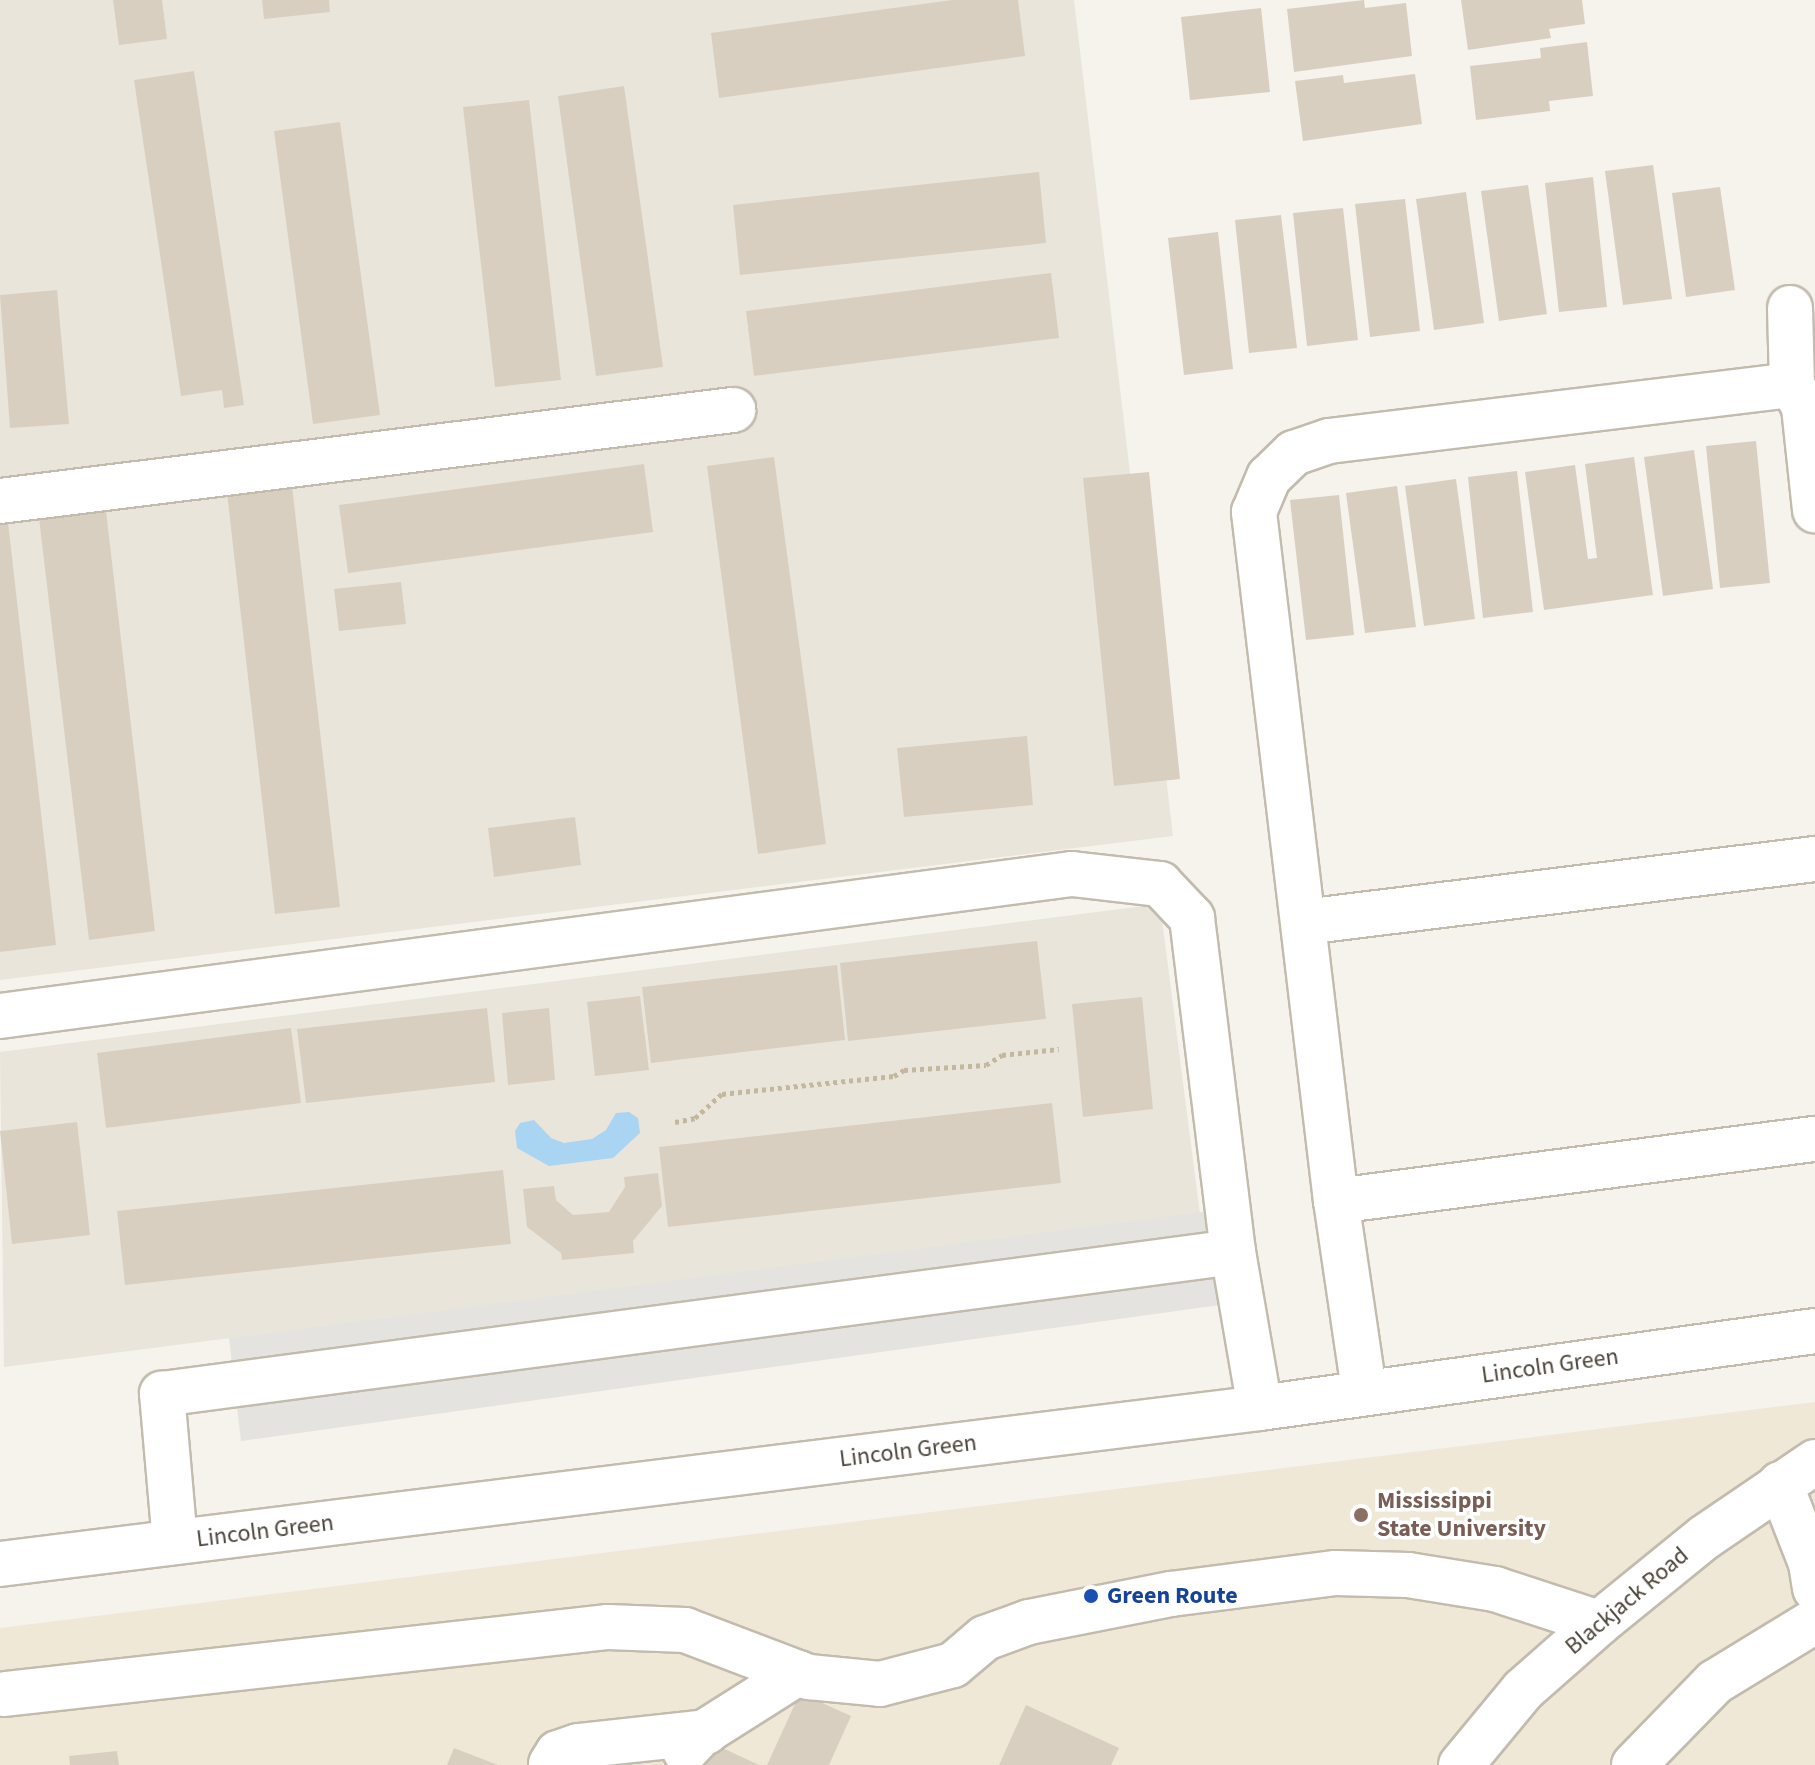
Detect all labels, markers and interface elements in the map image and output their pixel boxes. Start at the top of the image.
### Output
street label: Lincoln Green [1480,1342,1620,1390]
street label: Lincoln Green [838,1428,978,1474]
place label: Mississippi State University [1377,1487,1546,1543]
marker: Mississippi State University [1352,1506,1370,1524]
street label: Lincoln Green [195,1508,335,1554]
street label: Blackjack Road [1559,1541,1695,1661]
place label: Green Route [1107,1582,1238,1610]
marker: Green Route [1082,1587,1100,1605]

